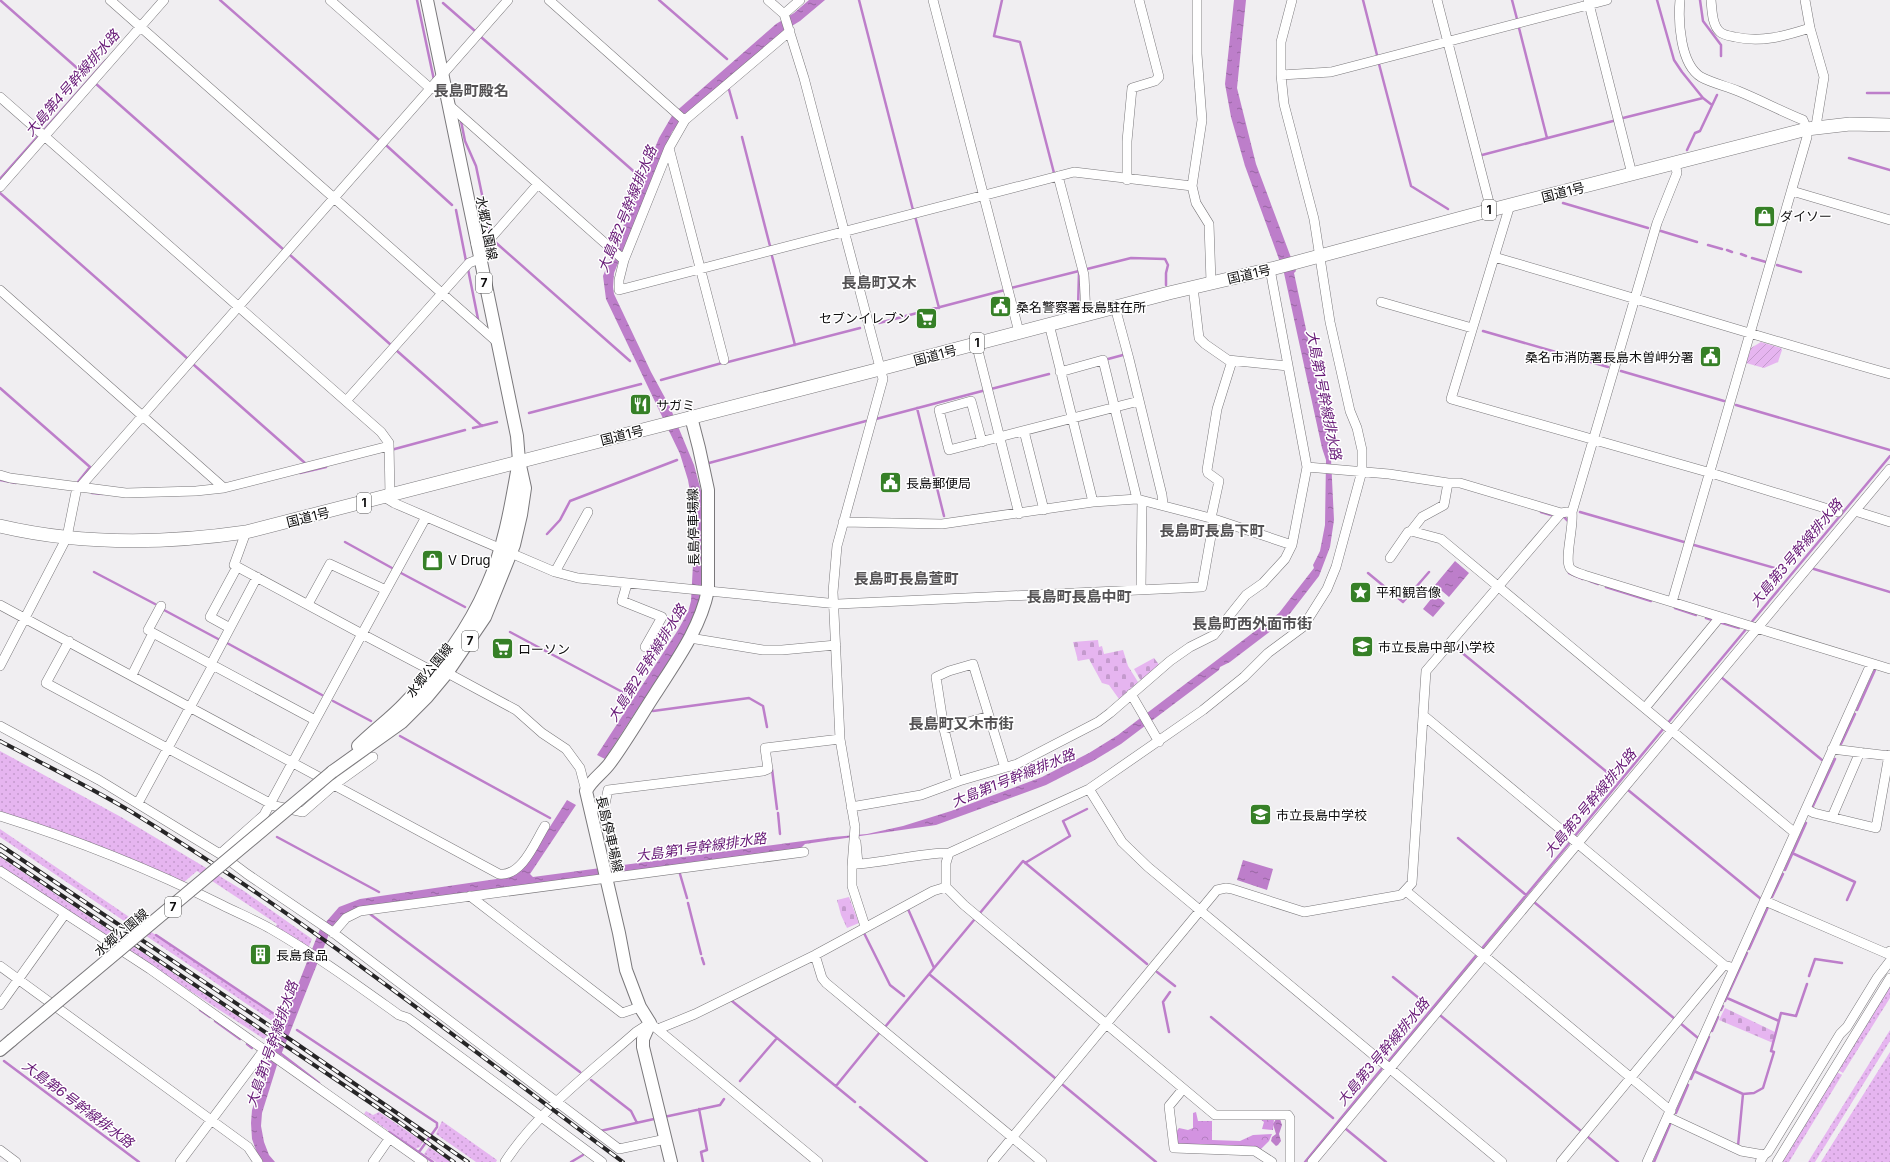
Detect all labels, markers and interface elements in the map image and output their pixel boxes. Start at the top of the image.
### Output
water label: 大島第4号幹線排水路 [21,25,123,139]
district label: 長島町殿名 [433,81,509,100]
water label: 大島第2号幹線排水路 [593,142,660,274]
street label: 国道1号 [1540,179,1586,205]
street label: 水郷公園線 [473,195,501,261]
road number: 1 [1482,200,1496,220]
shop icon: ダイソー [1752,203,1778,229]
place label: ダイソー [1780,208,1832,224]
street label: 国道1号 [1226,261,1272,287]
road number: 7 [476,273,492,293]
district label: 長島町又木 [841,273,917,292]
public building icon: 桑名警察署長島駐在所 [987,294,1013,320]
place label: 桑名警察署長島駐在所 [1016,299,1146,315]
supermarket icon: セブンイレブン [913,305,939,331]
place label: セブンイレブン [819,310,910,326]
water label: 大島第1号幹線排水路 [1304,329,1346,462]
road number: 1 [970,333,984,353]
street label: 国道1号 [912,342,958,368]
public building icon: 桑名市消防署長島木曽岬分署 [1697,344,1723,370]
place label: 桑名市消防署長島木曽岬分署 [1525,349,1694,365]
restaurant icon: サガミ [627,392,653,418]
place label: サガミ [656,397,695,413]
street label: 国道1号 [599,422,645,448]
public building icon: 長島郵便局 [878,470,904,496]
place label: 長島郵便局 [906,475,971,491]
street label: 長島停車場線 [684,488,702,566]
road number: 1 [357,493,371,513]
water label: 大島第3号幹線排水路 [1746,495,1846,610]
street label: 国道1号 [285,504,331,530]
district label: 長島町長島下町 [1159,521,1265,540]
shop icon: V Drug [419,547,445,573]
place label: V Drug [448,552,491,568]
district label: 長島町長島萱町 [853,569,959,588]
place icon: 平和観音像 [1347,579,1373,605]
place label: 平和観音像 [1376,584,1441,600]
district label: 長島町長島中町 [1026,587,1132,606]
water label: 大島第2号幹線排水路 [604,600,690,724]
district label: 長島町西外面市街 [1192,614,1312,633]
road number: 7 [462,631,478,651]
school or university icon: 市立長島中部小学校 [1350,634,1376,660]
supermarket icon: ローソン [490,636,516,662]
place label: 市立長島中部小学校 [1378,639,1495,655]
street label: 水郷公園線 [402,640,456,700]
place label: ローソン [518,641,570,657]
district label: 長島町又木市街 [908,714,1014,733]
water label: 大島第1号幹線排水路 [949,745,1078,810]
water label: 大島第3号幹線排水路 [1540,745,1640,860]
street label: 長島停車場線 [593,794,627,874]
school or university icon: 市立長島中学校 [1248,802,1274,828]
place label: 市立長島中学校 [1276,807,1367,823]
water label: 大島第1号幹線排水路 [635,829,768,864]
road number: 7 [165,897,181,917]
street label: 水郷公園線 [91,905,151,959]
building icon: 長島食品 [247,942,273,968]
place label: 長島食品 [276,947,328,963]
water label: 大島第1号幹線排水路 [242,978,301,1109]
water label: 大島第3号幹線排水路 [1333,994,1433,1109]
water label: 大島第6号幹線排水路 [19,1056,138,1152]

